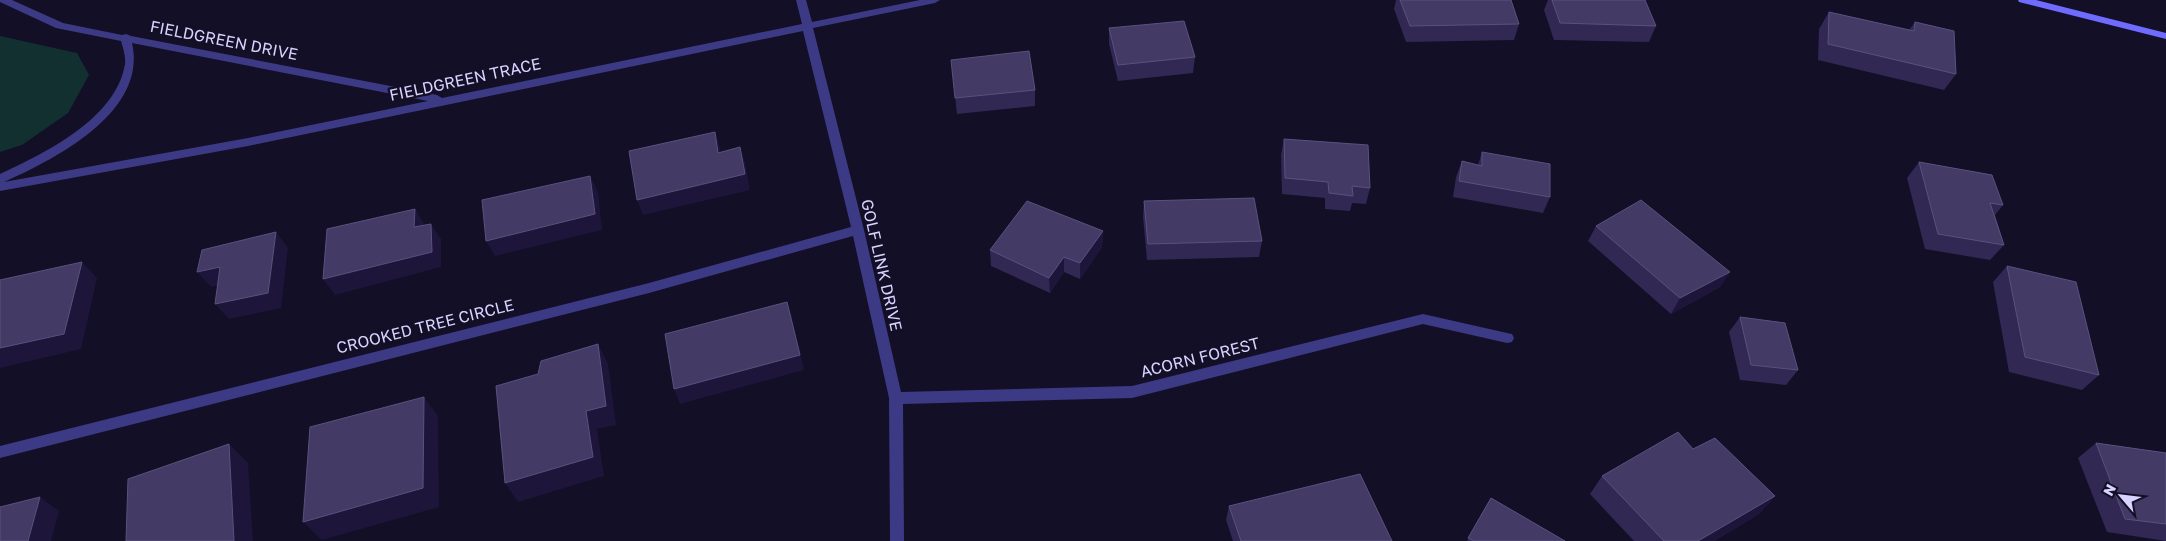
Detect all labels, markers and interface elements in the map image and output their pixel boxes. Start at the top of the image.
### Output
street label: FIELDGREEN DRIVE [148,16,300,64]
street label: FIELDGREEN TRACE [387,53,543,105]
street label: GOLF LINK DRIVE [857,197,907,333]
street label: CROOKED TREE CIRCLE [334,294,516,358]
street label: ACORN FOREST [1138,333,1262,381]
north arrow [2096,471,2146,521]
text: N [2099,481,2119,498]

